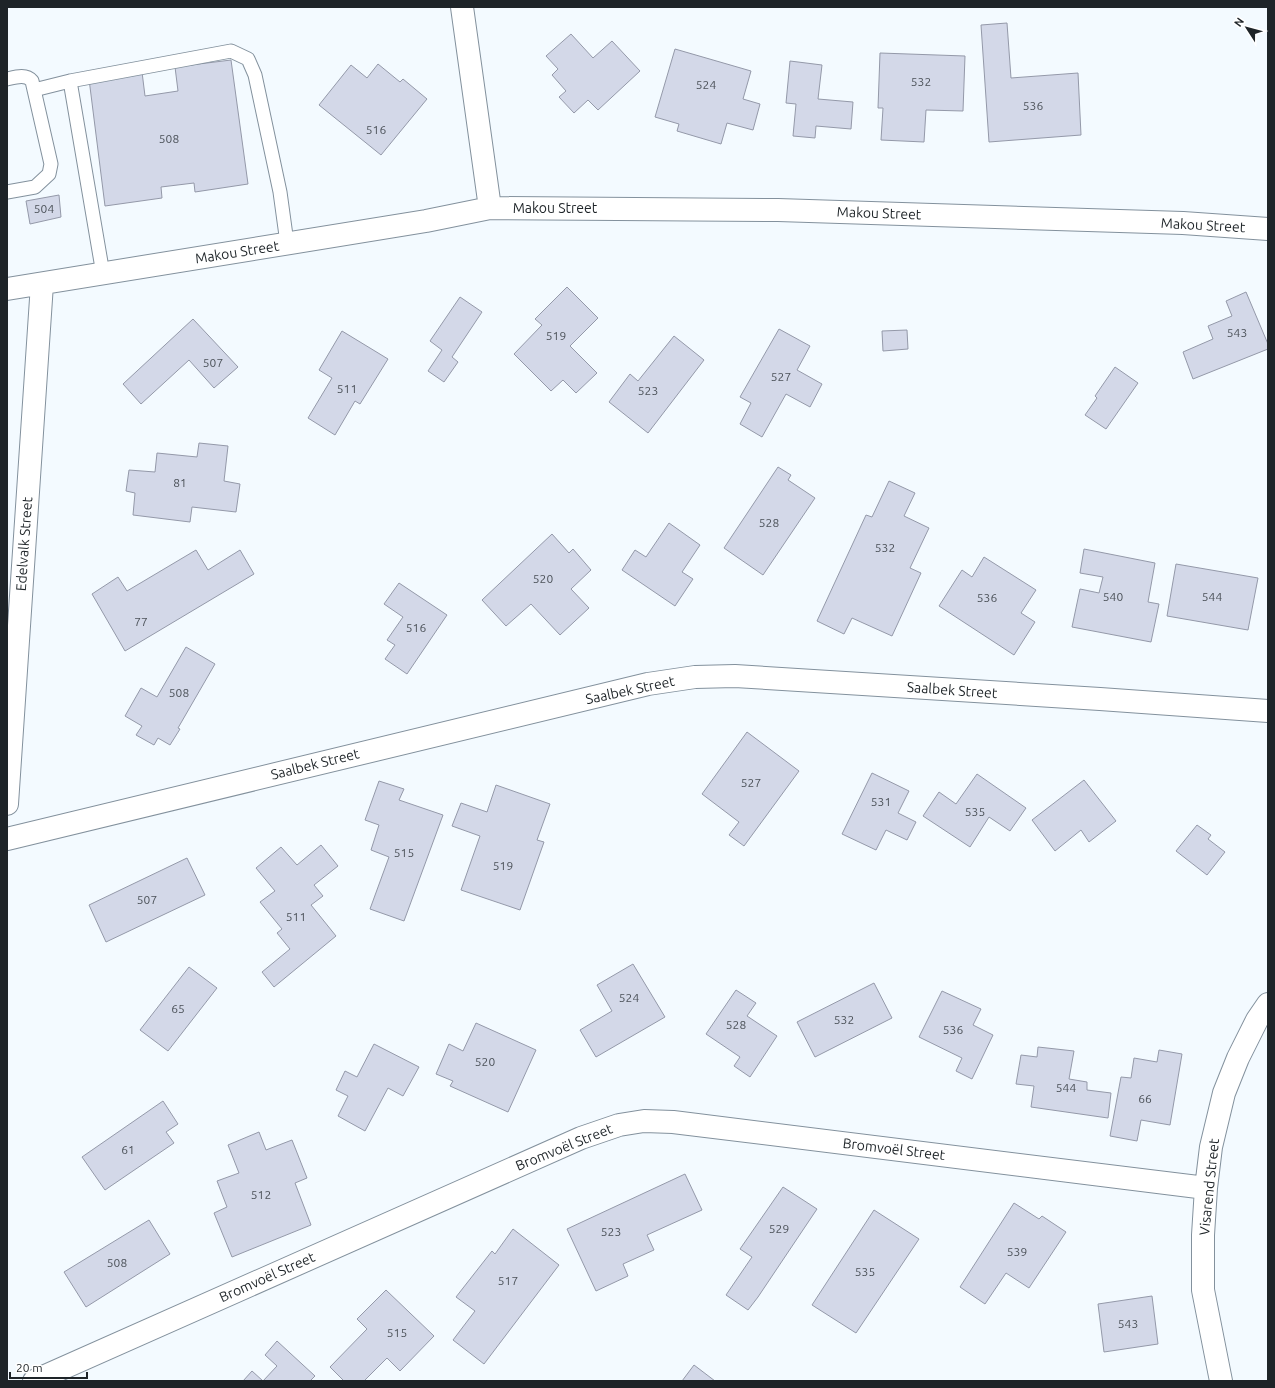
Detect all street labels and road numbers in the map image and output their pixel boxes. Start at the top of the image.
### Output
street label: Makou Street [513,200,598,216]
street label: Makou Street [836,204,922,222]
street label: Makou Street [1160,215,1246,235]
street label: Makou Street [194,237,281,267]
street label: Edelvalk Street [13,496,35,592]
street label: Saalbek Street [584,673,676,707]
street label: Saalbek Street [906,679,998,701]
street label: Saalbek Street [269,745,361,783]
street label: Bromvoël Street [513,1120,615,1174]
street label: Bromvoël Street [842,1135,947,1163]
street label: Visarend Street [1196,1137,1222,1236]
street label: Bromvoël Street [217,1249,318,1305]

